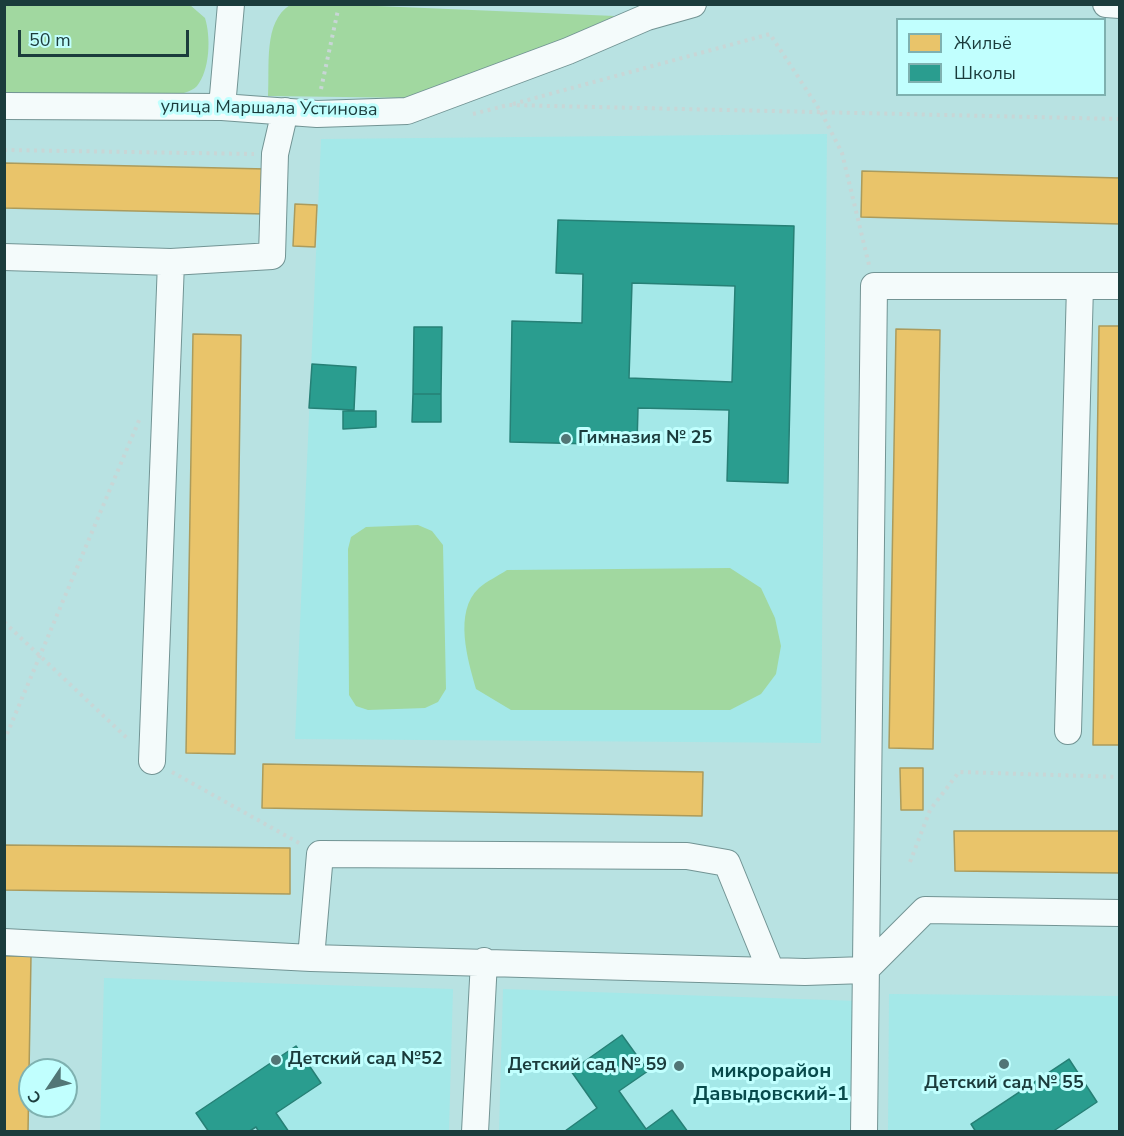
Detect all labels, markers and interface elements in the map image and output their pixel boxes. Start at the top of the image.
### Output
scale bar [21,18,192,56]
legend [896,18,1106,96]
text: 50 m [29,28,71,52]
text: Жильё [954,31,1012,55]
text: Школы [954,61,1016,85]
street label: улица Маршала Устинова [160,96,378,122]
place label: Гимназия № 25 [578,428,712,450]
marker: Гимназия № 25 [559,432,573,446]
place label: Детский сад №52 [288,1049,443,1071]
marker: Детский сад №52 [269,1053,283,1067]
place label: Детский сад № 59 [508,1055,667,1077]
marker: Детский сад № 55 [997,1057,1011,1071]
north arrow [18,1058,78,1118]
marker: Детский сад № 59 [672,1059,686,1073]
district label: микрорайон Давыдовский-1 [693,1060,849,1107]
place label: Детский сад № 55 [924,1073,1084,1095]
text: С [23,1086,47,1108]

